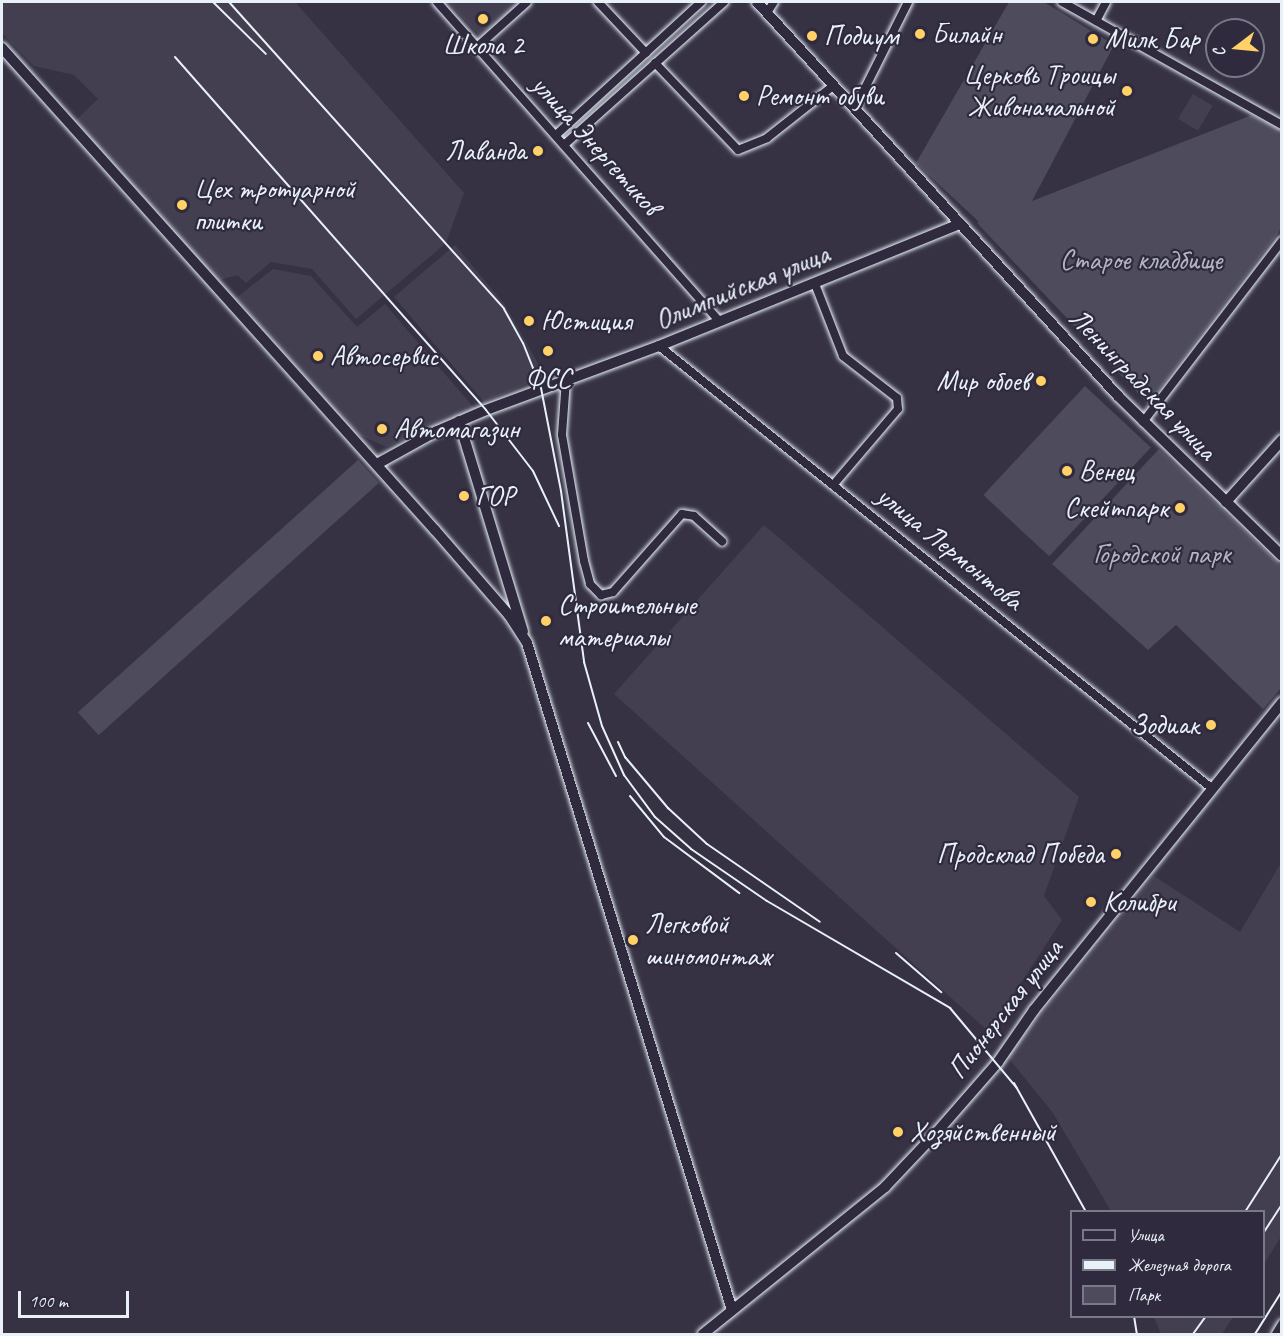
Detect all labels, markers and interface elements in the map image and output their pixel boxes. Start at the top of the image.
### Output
marker: Школа 2 [476,12,490,26]
place label: Билайн [932,17,1002,51]
north arrow [1205,18,1265,78]
place label: Подиум [824,19,898,53]
place label: Милк Бар [1105,22,1200,56]
marker: Билайн [913,27,927,41]
place label: Школа 2 [442,28,524,62]
marker: Подиум [805,29,819,43]
marker: Милк Бар [1086,32,1100,46]
text: С [1209,46,1230,59]
place label: Церковь Троицы Живоначальной [964,58,1115,124]
street label: улица Энергетиков [525,69,667,221]
place label: Ремонт обуви [756,79,882,113]
marker: Церковь Троицы Живоначальной [1120,84,1134,98]
marker: Ремонт обуви [737,89,751,103]
place label: Лаванда [445,134,526,168]
marker: Лаванда [531,144,545,158]
place label: Цех тротуарной плитки [194,172,352,238]
marker: Цех тротуарной плитки [175,198,189,212]
street label: Олимпийская улица [649,236,835,338]
park label: Старое кладбище [1059,243,1223,277]
street label: Ленинградская улица [1061,300,1225,468]
place label: Юстиция [541,304,632,338]
marker: Юстиция [522,314,536,328]
place label: Автосервис [330,339,438,373]
marker: ФСС [541,344,555,358]
marker: Автосервис [311,349,325,363]
place label: ФСС [525,361,571,395]
place label: Мир обоев [936,364,1029,398]
marker: Мир обоев [1034,374,1048,388]
place label: Автомагазин [394,412,519,446]
marker: Автомагазин [375,422,389,436]
place label: Венец [1079,454,1134,488]
marker: Венец [1060,464,1074,478]
place label: ГОР [476,479,515,513]
street label: улица Лермонтова [870,479,1030,617]
marker: ГОР [457,489,471,503]
place label: Скейтпарк [1064,491,1168,525]
marker: Скейтпарк [1173,501,1187,515]
park label: Городской парк [1093,537,1231,571]
place label: Строительные материалы [558,588,696,654]
marker: Строительные материалы [539,614,553,628]
place label: Зодиак [1130,708,1199,742]
marker: Зодиак [1204,718,1218,732]
place label: Продсклад Победа [937,837,1104,871]
marker: Продсклад Победа [1109,847,1123,861]
place label: Колибри [1103,885,1175,919]
marker: Колибри [1084,895,1098,909]
place label: Легковой шиномонтаж [645,907,771,973]
street label: Пионерская улица [939,931,1071,1087]
marker: Легковой шиномонтаж [626,933,640,947]
place label: Хозяйственный [910,1115,1056,1149]
marker: Хозяйственный [891,1125,905,1139]
legend [1070,1210,1265,1318]
text: Улица [1128,1224,1164,1246]
text: Железная дорога [1128,1254,1231,1276]
scale bar [21,1279,132,1317]
text: Парк [1128,1284,1160,1306]
text: 100 m [29,1290,68,1312]

